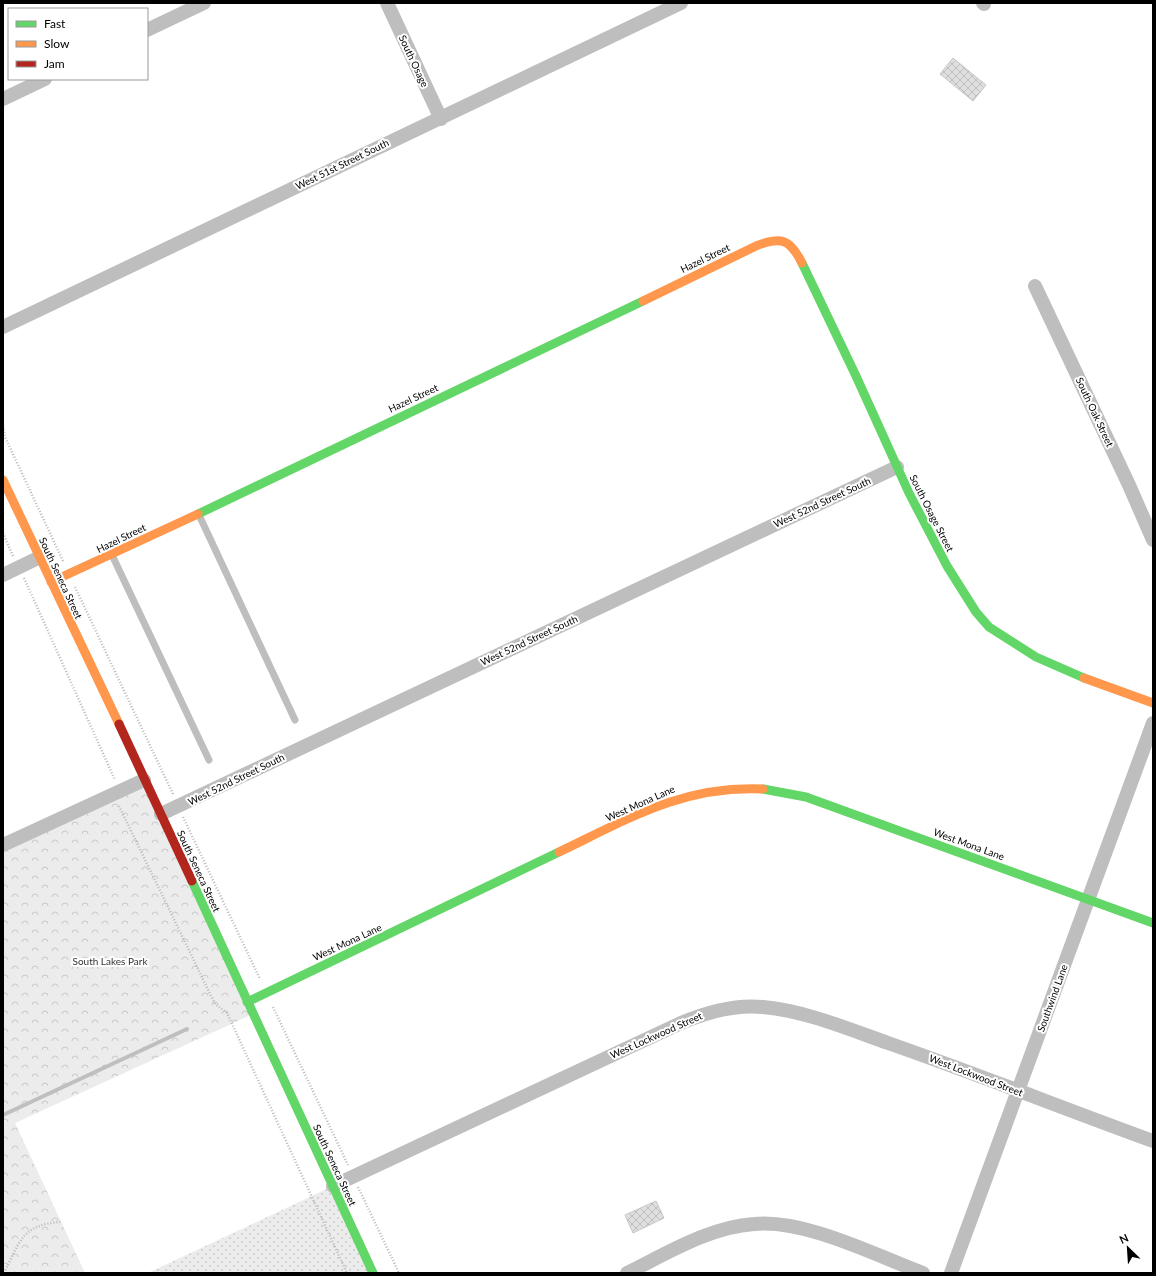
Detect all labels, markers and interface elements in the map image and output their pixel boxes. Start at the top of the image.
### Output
legend [8,8,148,80]
text: Fast [44,16,66,31]
street label: South Osage [397,33,431,89]
text: Slow [44,36,70,51]
text: Jam [44,56,65,71]
street label: West 51st Street South [293,136,391,192]
street label: Hazel Street [678,241,732,275]
street label: South Oak Street [1074,375,1116,449]
street label: Hazel Street [386,381,440,415]
street label: South Osage Street [907,472,957,554]
street label: West 52nd Street South [772,474,872,530]
street label: Hazel Street [94,521,148,555]
street label: South Seneca Street [37,535,85,621]
street label: West 52nd Street South [479,612,579,668]
street label: West 52nd Street South [186,750,286,808]
street label: West Mona Lane [604,782,676,824]
street label: West Mona Lane [932,826,1006,862]
street label: South Seneca Street [175,828,223,914]
street label: West Mona Lane [311,921,383,963]
park label: South Lakes Park [73,955,148,967]
street label: Southwind Lane [1034,963,1070,1033]
street label: West Lockwood Street [608,1009,704,1061]
street label: West Lockwood Street [927,1052,1025,1099]
street label: South Seneca Street [311,1122,359,1208]
north arrow [1108,1228,1148,1268]
text: N [1117,1231,1130,1246]

